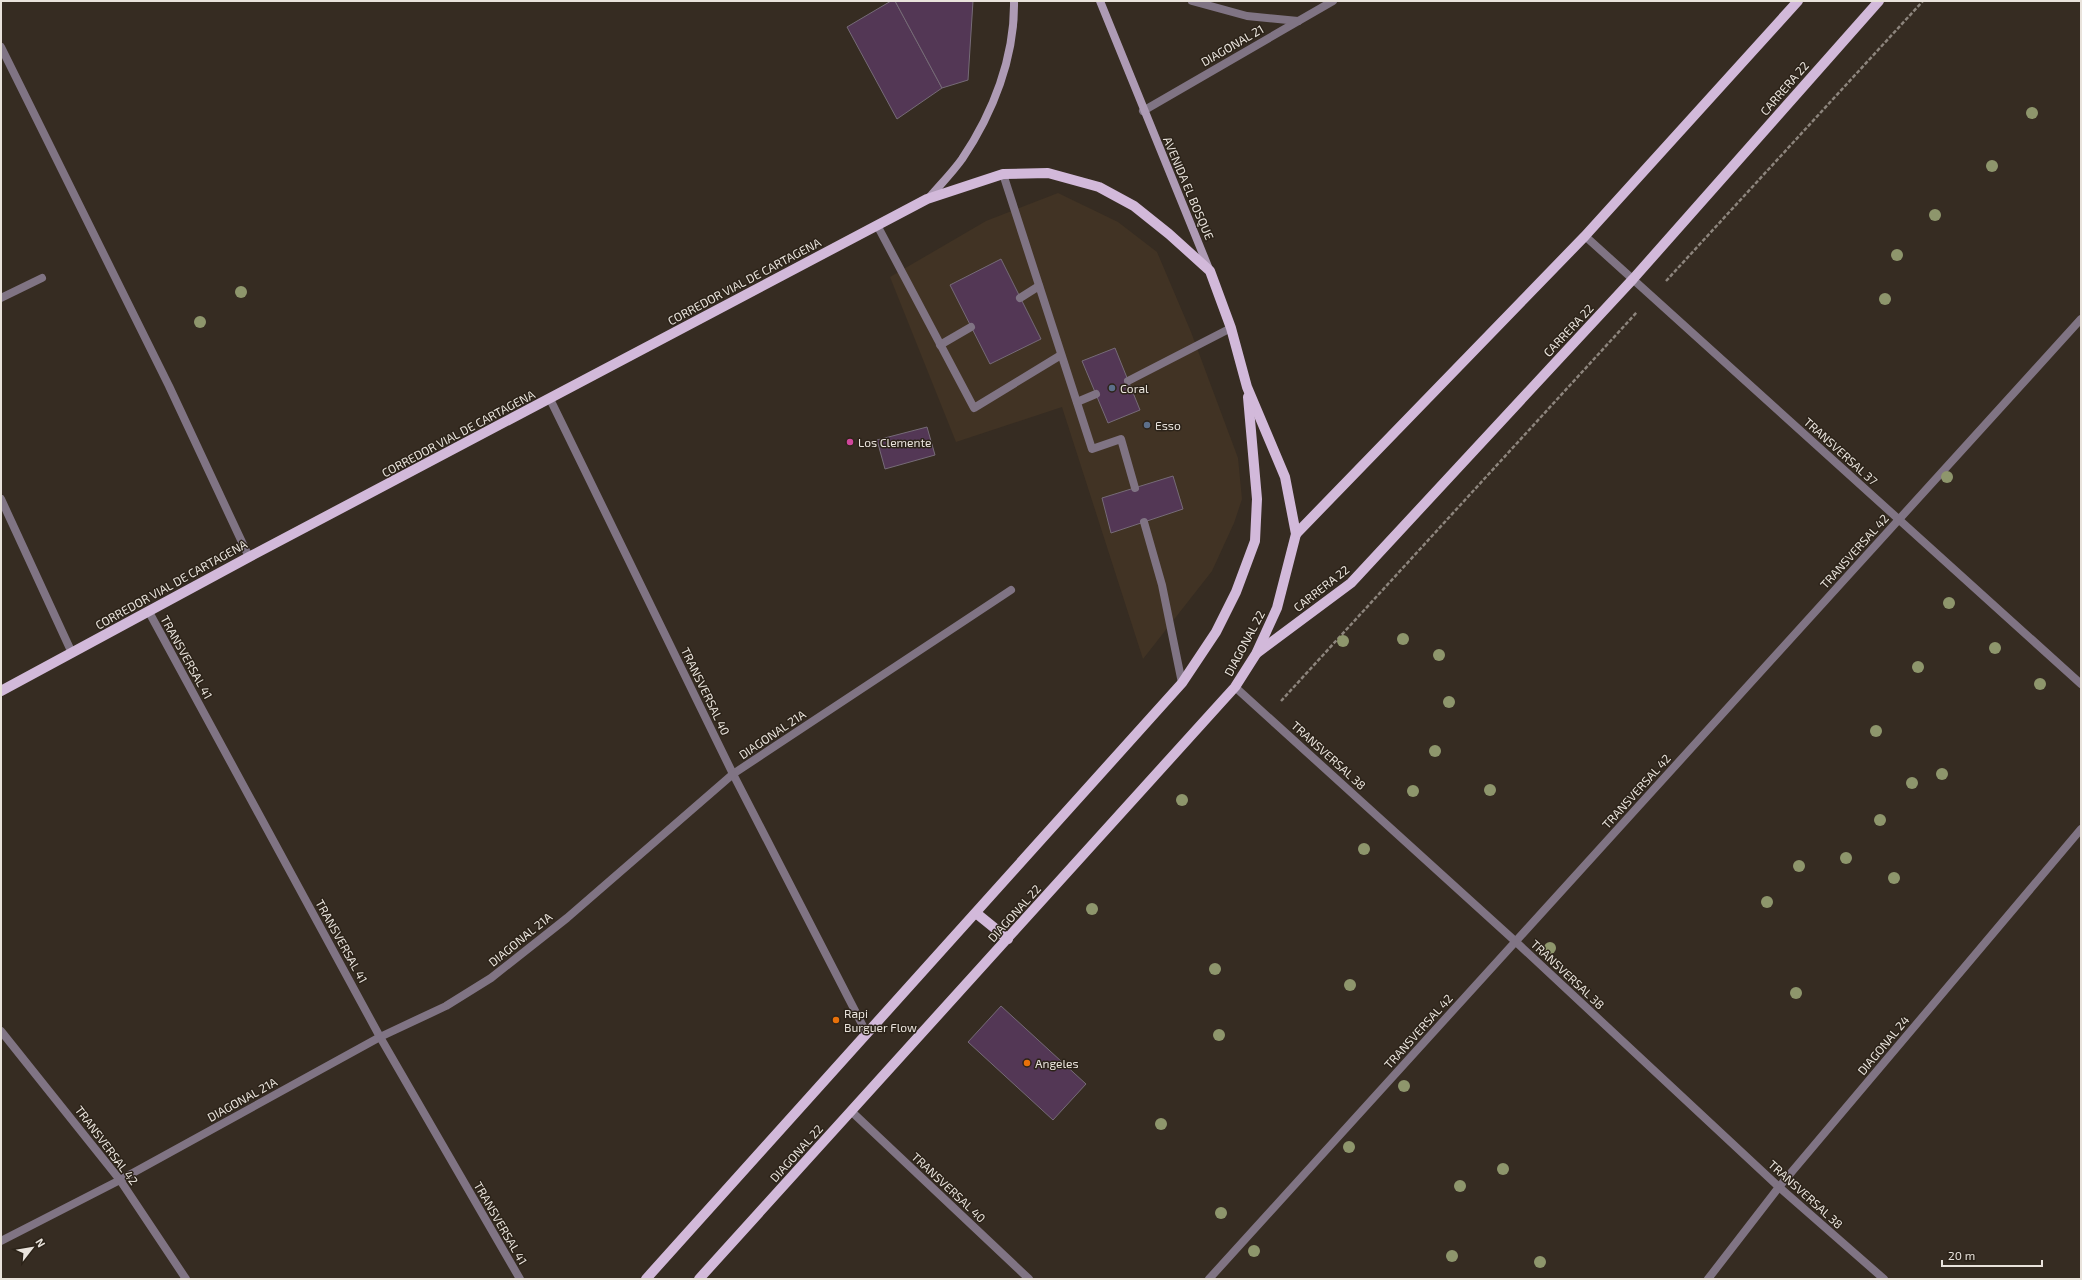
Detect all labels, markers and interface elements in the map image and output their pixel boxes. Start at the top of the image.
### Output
street label: DIAGONAL 21 [1198,21,1266,69]
street label: CARRERA 22 [1757,58,1811,118]
street label: AVENIDA EL BOSQUE [1160,134,1217,242]
street label: CORREDOR VIAL DE CARTAGENA [665,234,823,327]
street label: CARRERA 22 [1540,301,1596,359]
place label: Coral [1120,381,1149,395]
marker: Coral [1107,383,1117,393]
street label: CORREDOR VIAL DE CARTAGENA [379,386,537,479]
street label: TRANSVERSAL 37 [1801,414,1881,488]
place label: Esso [1155,418,1181,432]
marker: Esso [1142,420,1152,430]
place label: Los Clemente [858,435,932,449]
marker: Los Clemente [845,437,855,447]
street label: TRANSVERSAL 42 [1817,511,1891,591]
street label: CORREDOR VIAL DE CARTAGENA [93,536,250,632]
street label: CARRERA 22 [1290,562,1352,614]
street label: DIAGONAL 22 [1221,608,1267,678]
street label: TRANSVERSAL 41 [158,613,216,701]
street label: TRANSVERSAL 40 [679,645,733,737]
street label: DIAGONAL 21A [736,706,809,761]
street label: TRANSVERSAL 38 [1289,718,1369,792]
street label: TRANSVERSAL 42 [1599,751,1673,831]
street label: DIAGONAL 22 [985,881,1043,944]
street label: TRANSVERSAL 41 [313,897,371,985]
street label: DIAGONAL 21A [485,909,555,969]
street label: TRANSVERSAL 38 [1528,936,1608,1012]
street label: TRANSVERSAL 42 [1381,991,1455,1071]
place label: Rapi Burguer Flow [844,1006,917,1034]
street label: DIAGONAL 24 [1854,1013,1912,1077]
marker: Rapi Burguer Flow [831,1015,841,1025]
place label: Angeles [1035,1056,1079,1070]
marker: Angeles [1022,1058,1032,1068]
street label: DIAGONAL 21A [205,1074,280,1124]
street label: TRANSVERSAL 42 [73,1103,141,1187]
street label: DIAGONAL 22 [767,1121,825,1184]
street label: TRANSVERSAL 40 [909,1149,989,1225]
street label: TRANSVERSAL 38 [1766,1157,1846,1231]
street label: TRANSVERSAL 41 [472,1179,530,1267]
north arrow [12,1228,52,1268]
text: N [33,1236,49,1249]
scale bar [1942,1242,2042,1268]
text: 20 m [1948,1248,1975,1262]

